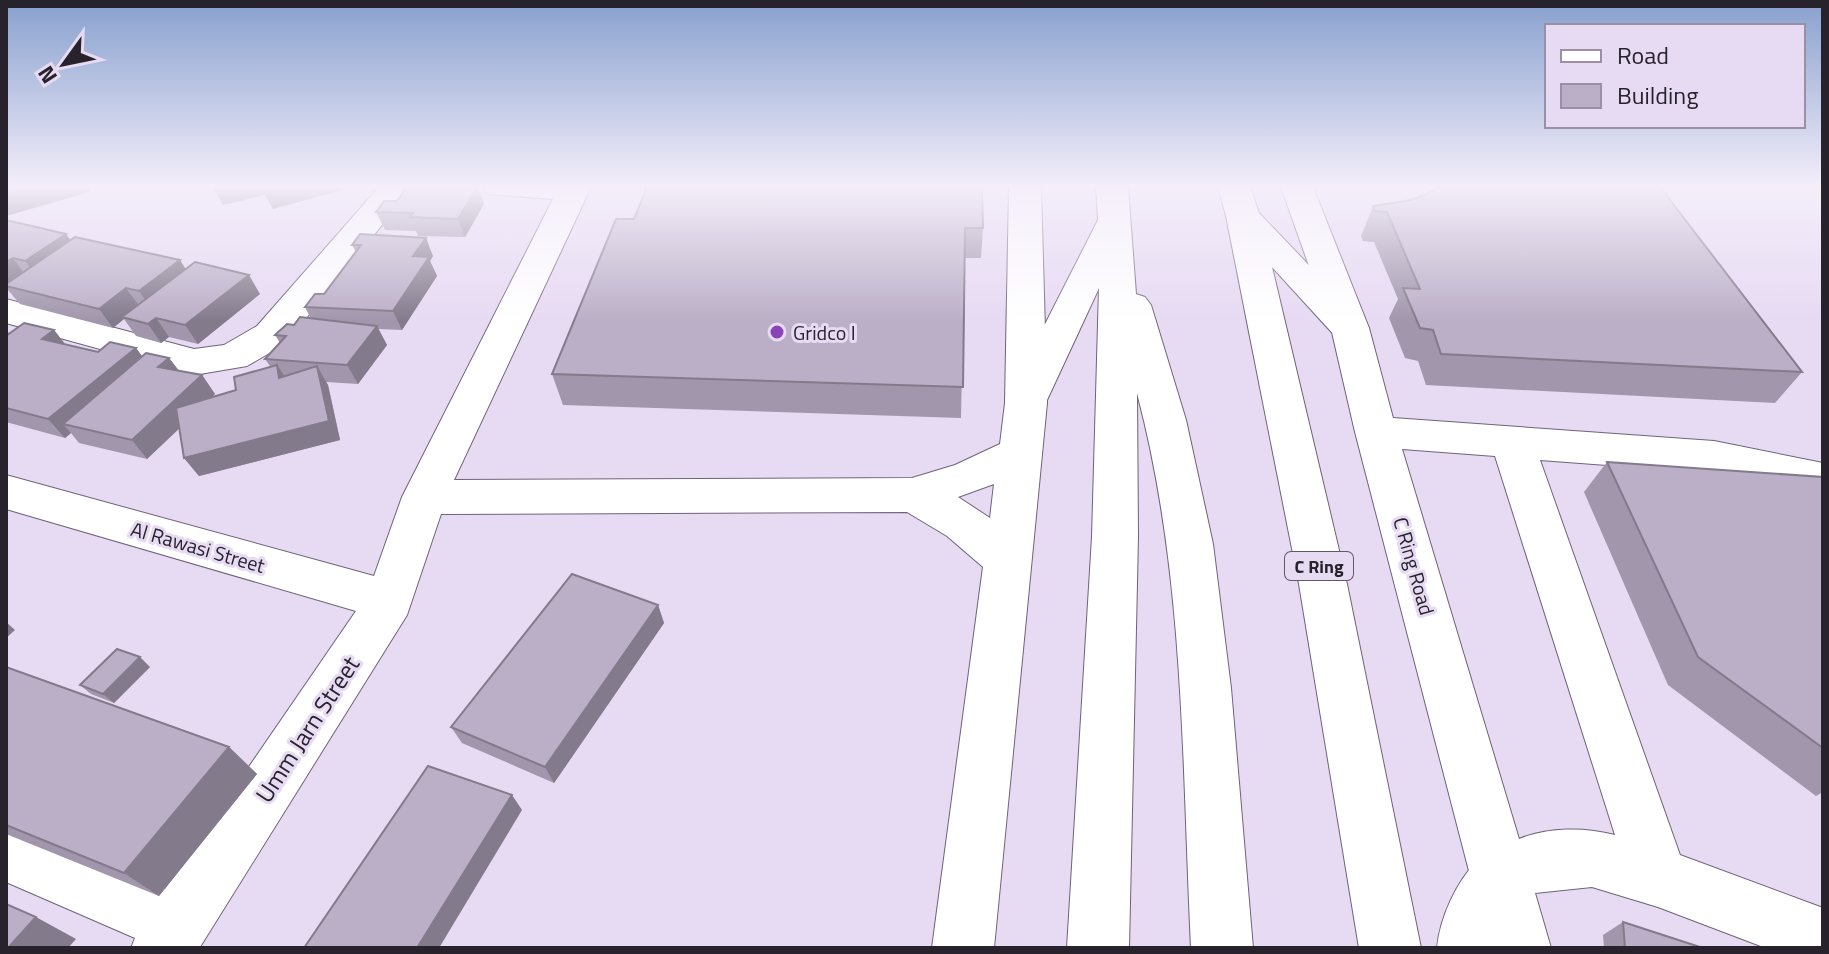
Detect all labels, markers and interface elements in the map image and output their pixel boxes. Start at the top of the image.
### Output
north arrow [24,24,104,104]
legend [1545,24,1805,128]
text: Road [1617,37,1669,73]
text: N [29,59,66,91]
text: Building [1617,77,1699,113]
place label: Gridco I [793,317,856,348]
marker: Gridco I [768,323,786,341]
street label: Al Rawasi Street [127,513,269,581]
street label: C Ring Road [1385,513,1443,619]
road number: C Ring [1285,552,1353,580]
street label: Umm Jarn Street [246,648,368,809]

